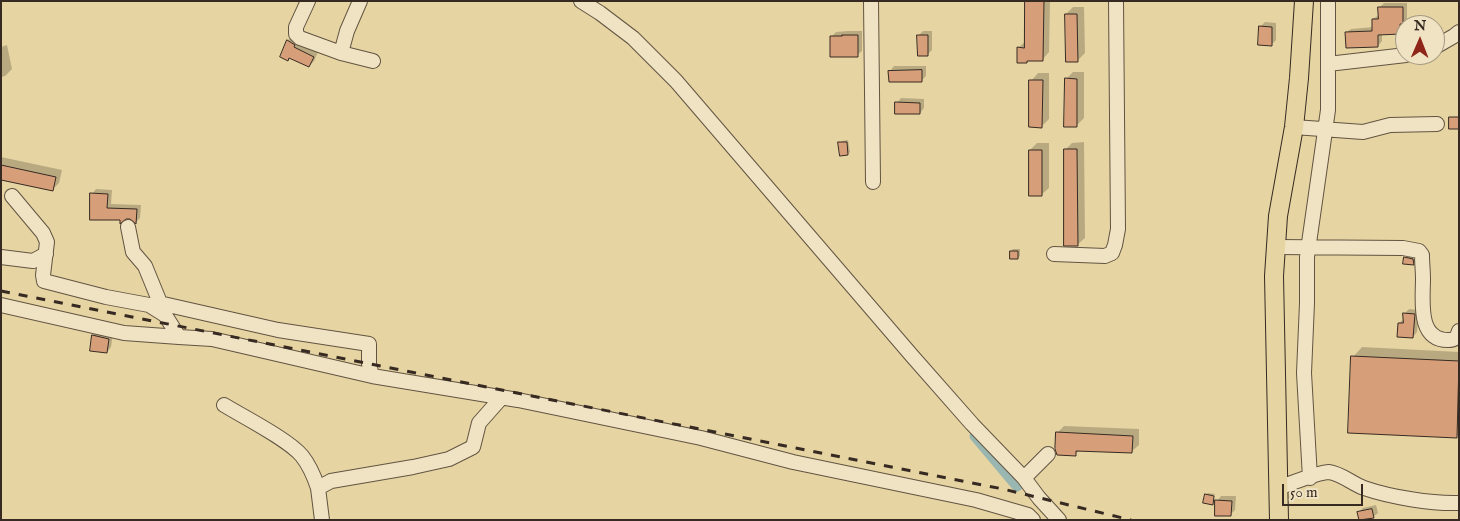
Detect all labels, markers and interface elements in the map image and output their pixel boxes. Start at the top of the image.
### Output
north arrow [1395,15,1445,65]
text: N [1414,17,1426,35]
scale bar [1285,474,1366,506]
text: 50 m [1290,483,1318,502]

